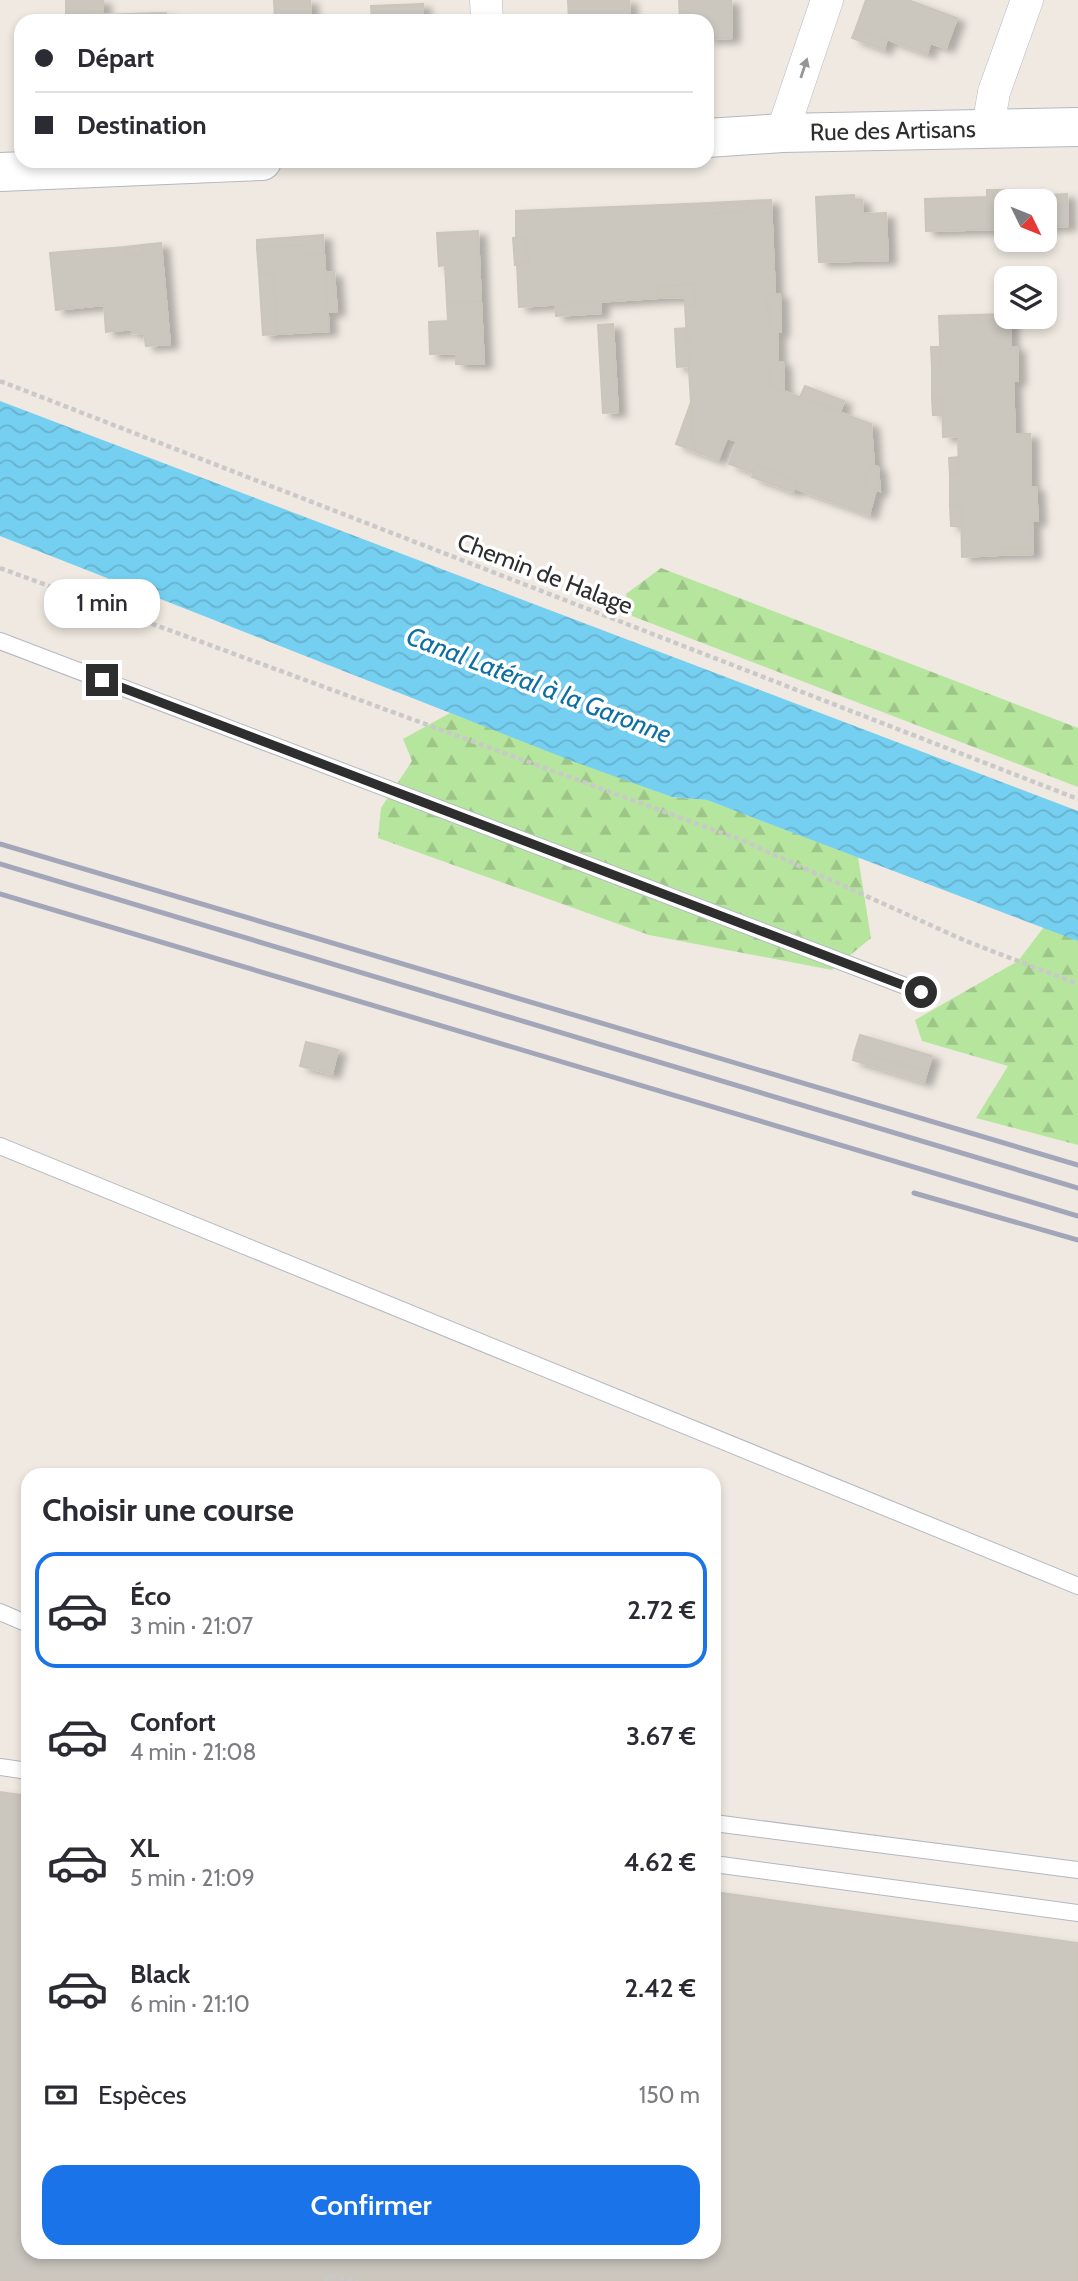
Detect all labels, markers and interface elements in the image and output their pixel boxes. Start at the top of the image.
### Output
text: Départ [77,42,154,74]
one-way arrow [799,58,810,79]
text: Destination [77,109,207,141]
street label: Rue des Artisans [810,114,976,146]
north arrow [994,189,1057,252]
map controls [994,189,1057,329]
button: layers [994,266,1057,329]
street label: Chemin de Halage [453,527,637,620]
callout: 1 min [44,578,160,628]
text: 1 min [76,589,128,617]
water label: Canal Latéral à la Garonne [402,620,676,750]
route end [86,664,118,696]
route start [905,976,937,1008]
text: Choisir une course [42,1490,294,1529]
icon: car [46,1579,109,1642]
text: Éco [130,1580,171,1612]
text: 2.72 € [627,1594,696,1626]
text: 3 min · 21:07 [130,1612,253,1640]
icon: car [46,1705,109,1768]
text: Confort [130,1706,216,1738]
text: 3.67 € [626,1720,696,1752]
text: 4 min · 21:08 [130,1738,257,1766]
icon: car [46,1831,109,1894]
text: XL [130,1832,159,1864]
text: 4.62 € [624,1846,696,1878]
text: 5 min · 21:09 [130,1864,255,1892]
icon: car [46,1957,109,2020]
text: Black [130,1958,190,1990]
text: 2.42 € [625,1972,696,2004]
text: 6 min · 21:10 [130,1990,250,2018]
icon: cash [42,2076,80,2114]
text: Espèces [98,2079,187,2111]
text: 150 m [639,2081,700,2109]
button: Confirmer [42,2165,700,2245]

